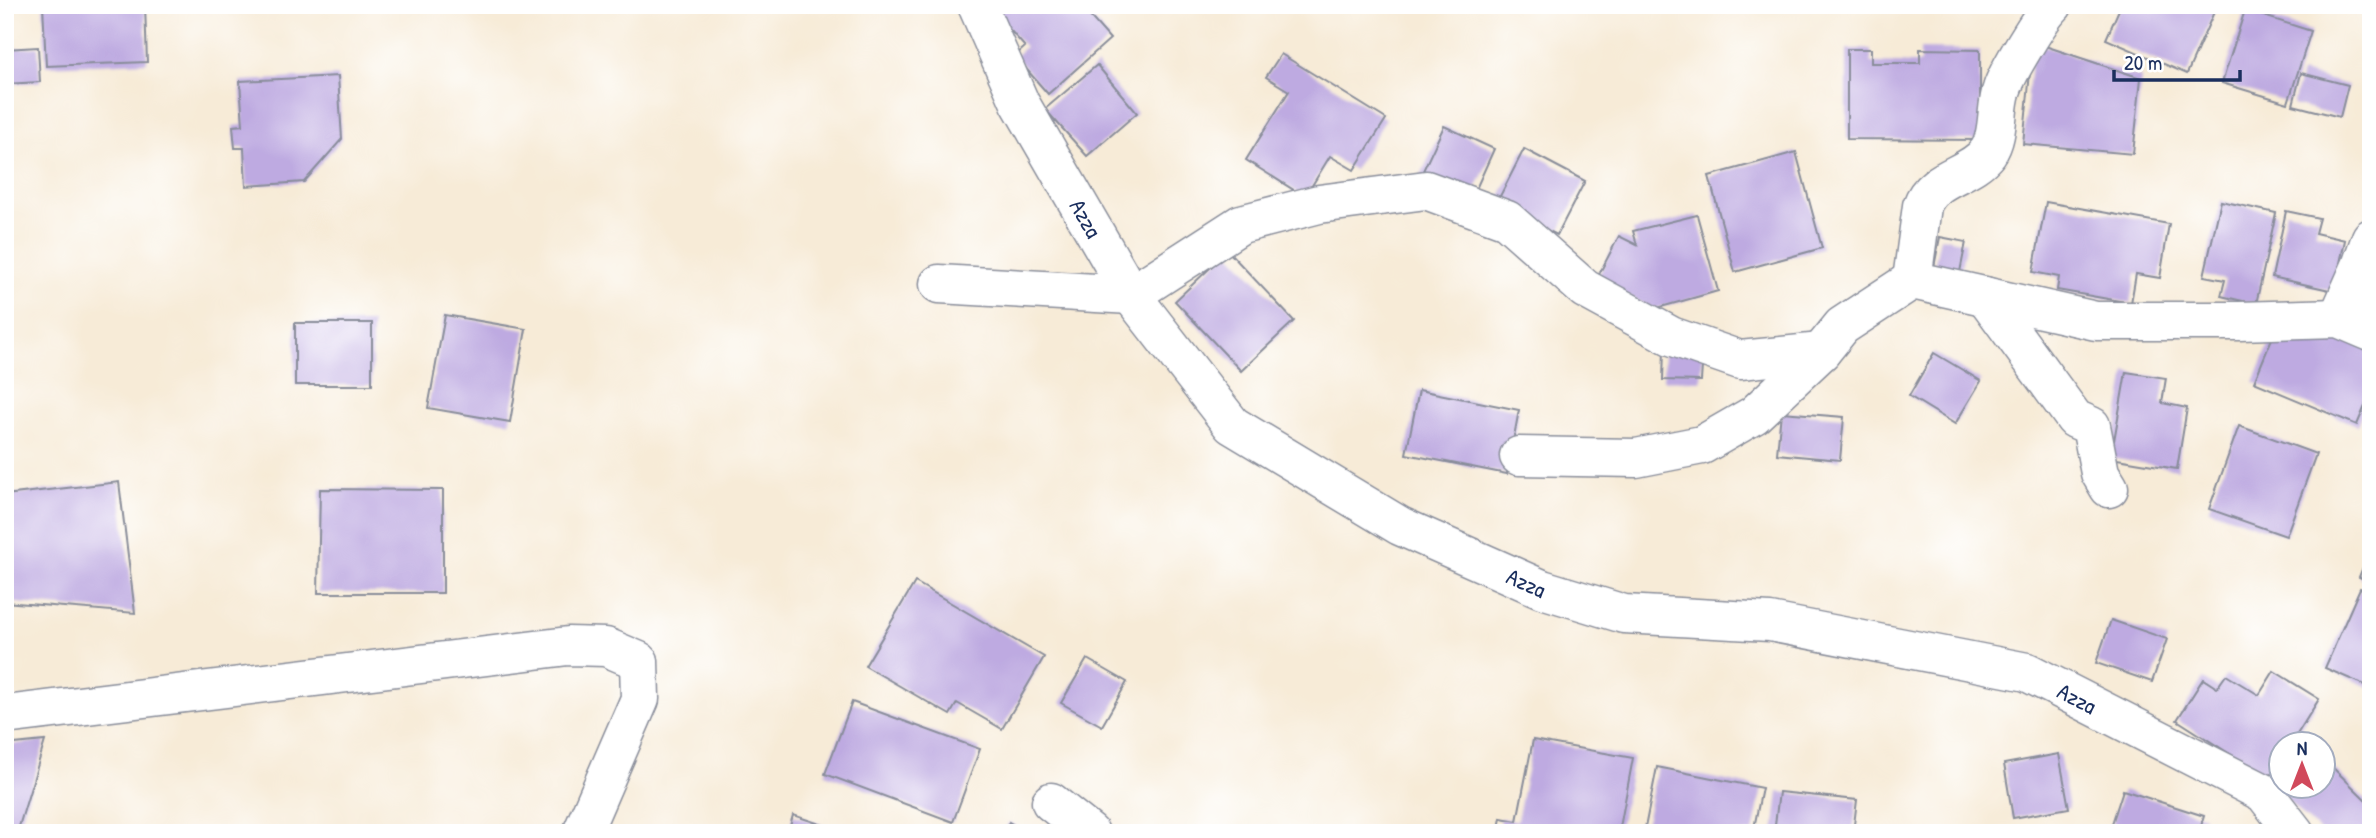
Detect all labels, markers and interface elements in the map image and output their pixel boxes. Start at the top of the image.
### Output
scale bar [2114,38,2240,82]
text: 20 m [2124,48,2162,77]
street label: Azza [1063,193,1110,243]
street label: Azza [1502,560,1551,604]
street label: Azza [2052,675,2102,721]
north arrow [2268,730,2338,800]
text: N [2297,735,2307,761]

